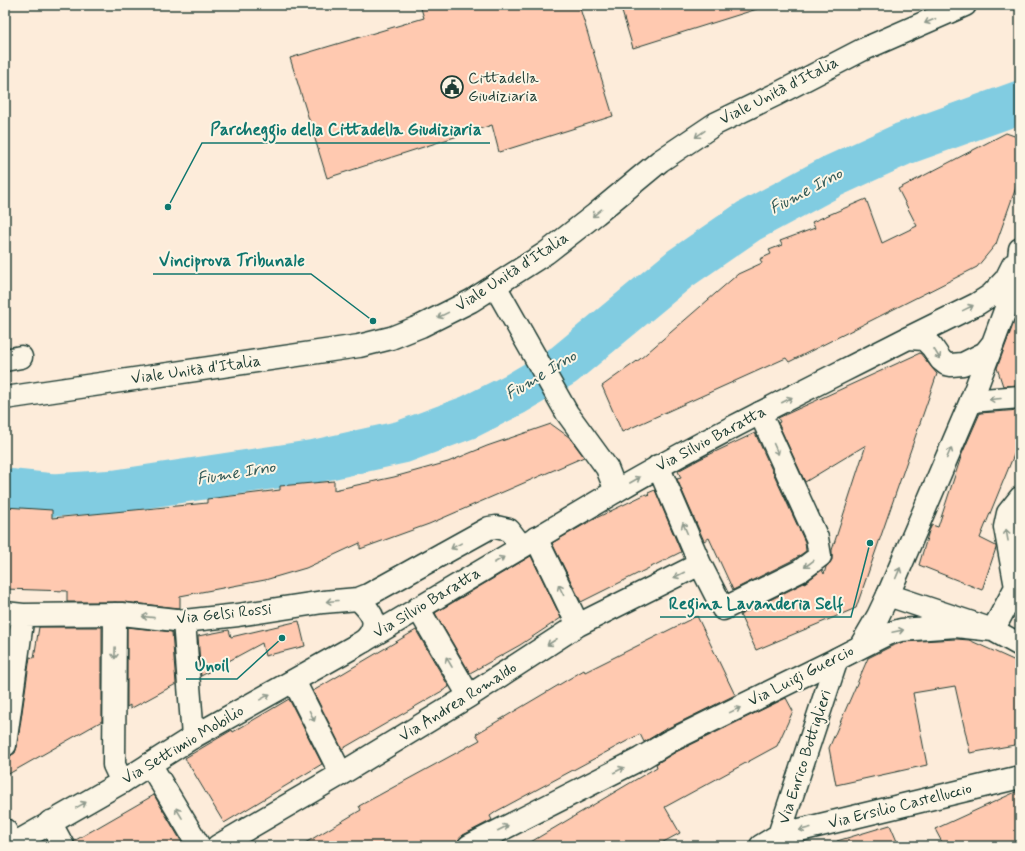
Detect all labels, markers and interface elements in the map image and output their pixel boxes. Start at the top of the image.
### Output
one-way arrow [924,17,936,25]
street label: Viale Unità d'Italia [716,52,842,130]
place label: Cittadella Giudiziaria [468,68,539,107]
public building icon: Cittadella Giudiziaria [439,74,465,100]
callout: Parcheggio della Cittadella Giudiziaria [202,114,490,143]
text: Parcheggio della Cittadella Giudiziaria [210,119,482,144]
one-way arrow [695,130,706,138]
water label: Fiume Irno [766,162,847,219]
one-way arrow [592,209,603,217]
street label: Viale Unità d'Italia [451,228,573,316]
callout: Vinciprova Tribunale [153,245,311,274]
text: Vinciprova Tribunale [159,250,305,272]
one-way arrow [962,304,974,311]
one-way arrow [437,312,449,319]
water label: Fiume Irno [501,345,582,405]
one-way arrow [933,348,941,360]
street label: Viale Unità d'Italia [130,350,262,390]
one-way arrow [780,395,792,403]
one-way arrow [989,396,1002,403]
street label: Via Silvio Baratta [652,401,770,477]
one-way arrow [773,442,780,454]
one-way arrow [945,448,953,460]
water label: Fiume Irno [195,456,278,490]
one-way arrow [628,475,640,483]
one-way arrow [681,523,688,535]
one-way arrow [1002,529,1010,542]
one-way arrow [450,543,462,551]
one-way arrow [493,556,505,564]
one-way arrow [804,560,815,568]
street label: Via Silvio Baratta [369,563,485,643]
one-way arrow [894,567,902,579]
one-way arrow [673,572,685,579]
one-way arrow [557,584,564,596]
callout: Regina Lavanderia Self [660,588,851,617]
text: Regina Lavanderia Self [669,593,844,618]
one-way arrow [326,598,339,605]
street label: Via Gelsi Rossi [175,599,273,629]
one-way arrow [142,613,155,621]
one-way arrow [891,627,904,635]
one-way arrow [547,638,558,646]
street label: Via Luigi Guercio [745,640,858,713]
one-way arrow [111,646,118,659]
callout: Unoil [186,650,237,679]
text: Unoil [195,655,229,677]
one-way arrow [445,656,453,668]
street label: Via Andrea Romaldo [395,657,521,747]
street label: Via Enrico Bottiglieri [773,687,837,827]
one-way arrow [259,693,271,701]
street label: Via Settimio Mobilio [118,700,248,790]
one-way arrow [728,706,740,713]
one-way arrow [309,710,316,722]
one-way arrow [613,766,625,773]
street label: Via Ersilio Castelluccio [826,778,974,834]
one-way arrow [74,801,86,809]
one-way arrow [174,807,182,819]
one-way arrow [497,824,509,832]
one-way arrow [799,826,812,833]

